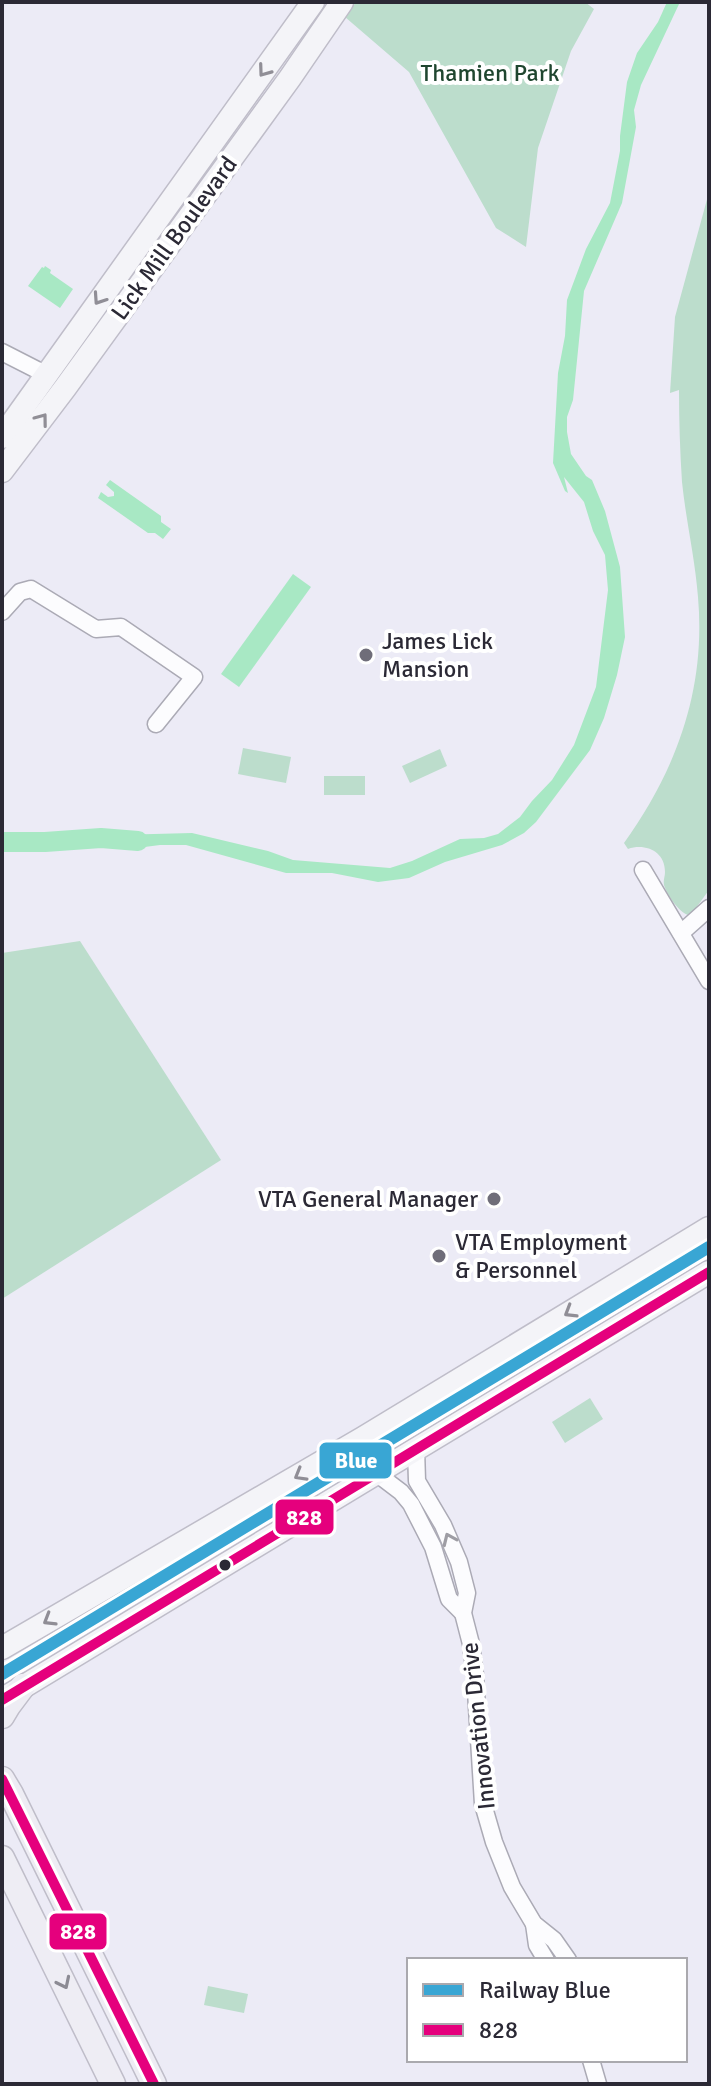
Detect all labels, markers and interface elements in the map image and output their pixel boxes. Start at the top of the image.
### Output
park label: Thamien Park [420,58,560,88]
one-way arrow [259,62,274,76]
street label: Lick Mill Boulevard [104,150,244,326]
one-way arrow [94,291,109,305]
one-way arrow [32,413,46,428]
place label: James Lick Mansion [382,626,493,684]
marker: James Lick Mansion [357,646,375,664]
place label: VTA General Manager [258,1184,478,1214]
marker: VTA General Manager [485,1190,503,1208]
place label: VTA Employment & Personnel [455,1227,627,1285]
marker: VTA Employment & Personnel [430,1247,448,1265]
one-way arrow [564,1302,579,1318]
line badge: Blue [318,1441,393,1480]
text: Blue [334,1447,378,1474]
one-way arrow [294,1465,309,1481]
line badge: 828 [274,1498,335,1536]
text: 828 [286,1504,322,1531]
one-way arrow [443,1533,459,1547]
unlabelled marker [217,1557,233,1573]
one-way arrow [43,1610,58,1626]
street label: Innovation Drive [454,1641,502,1811]
line badge: 828 [48,1912,108,1951]
text: 828 [60,1918,96,1945]
legend [407,1958,687,2062]
one-way arrow [54,1975,70,1990]
text: Railway Blue [479,1975,611,2005]
text: 828 [479,2015,518,2045]

